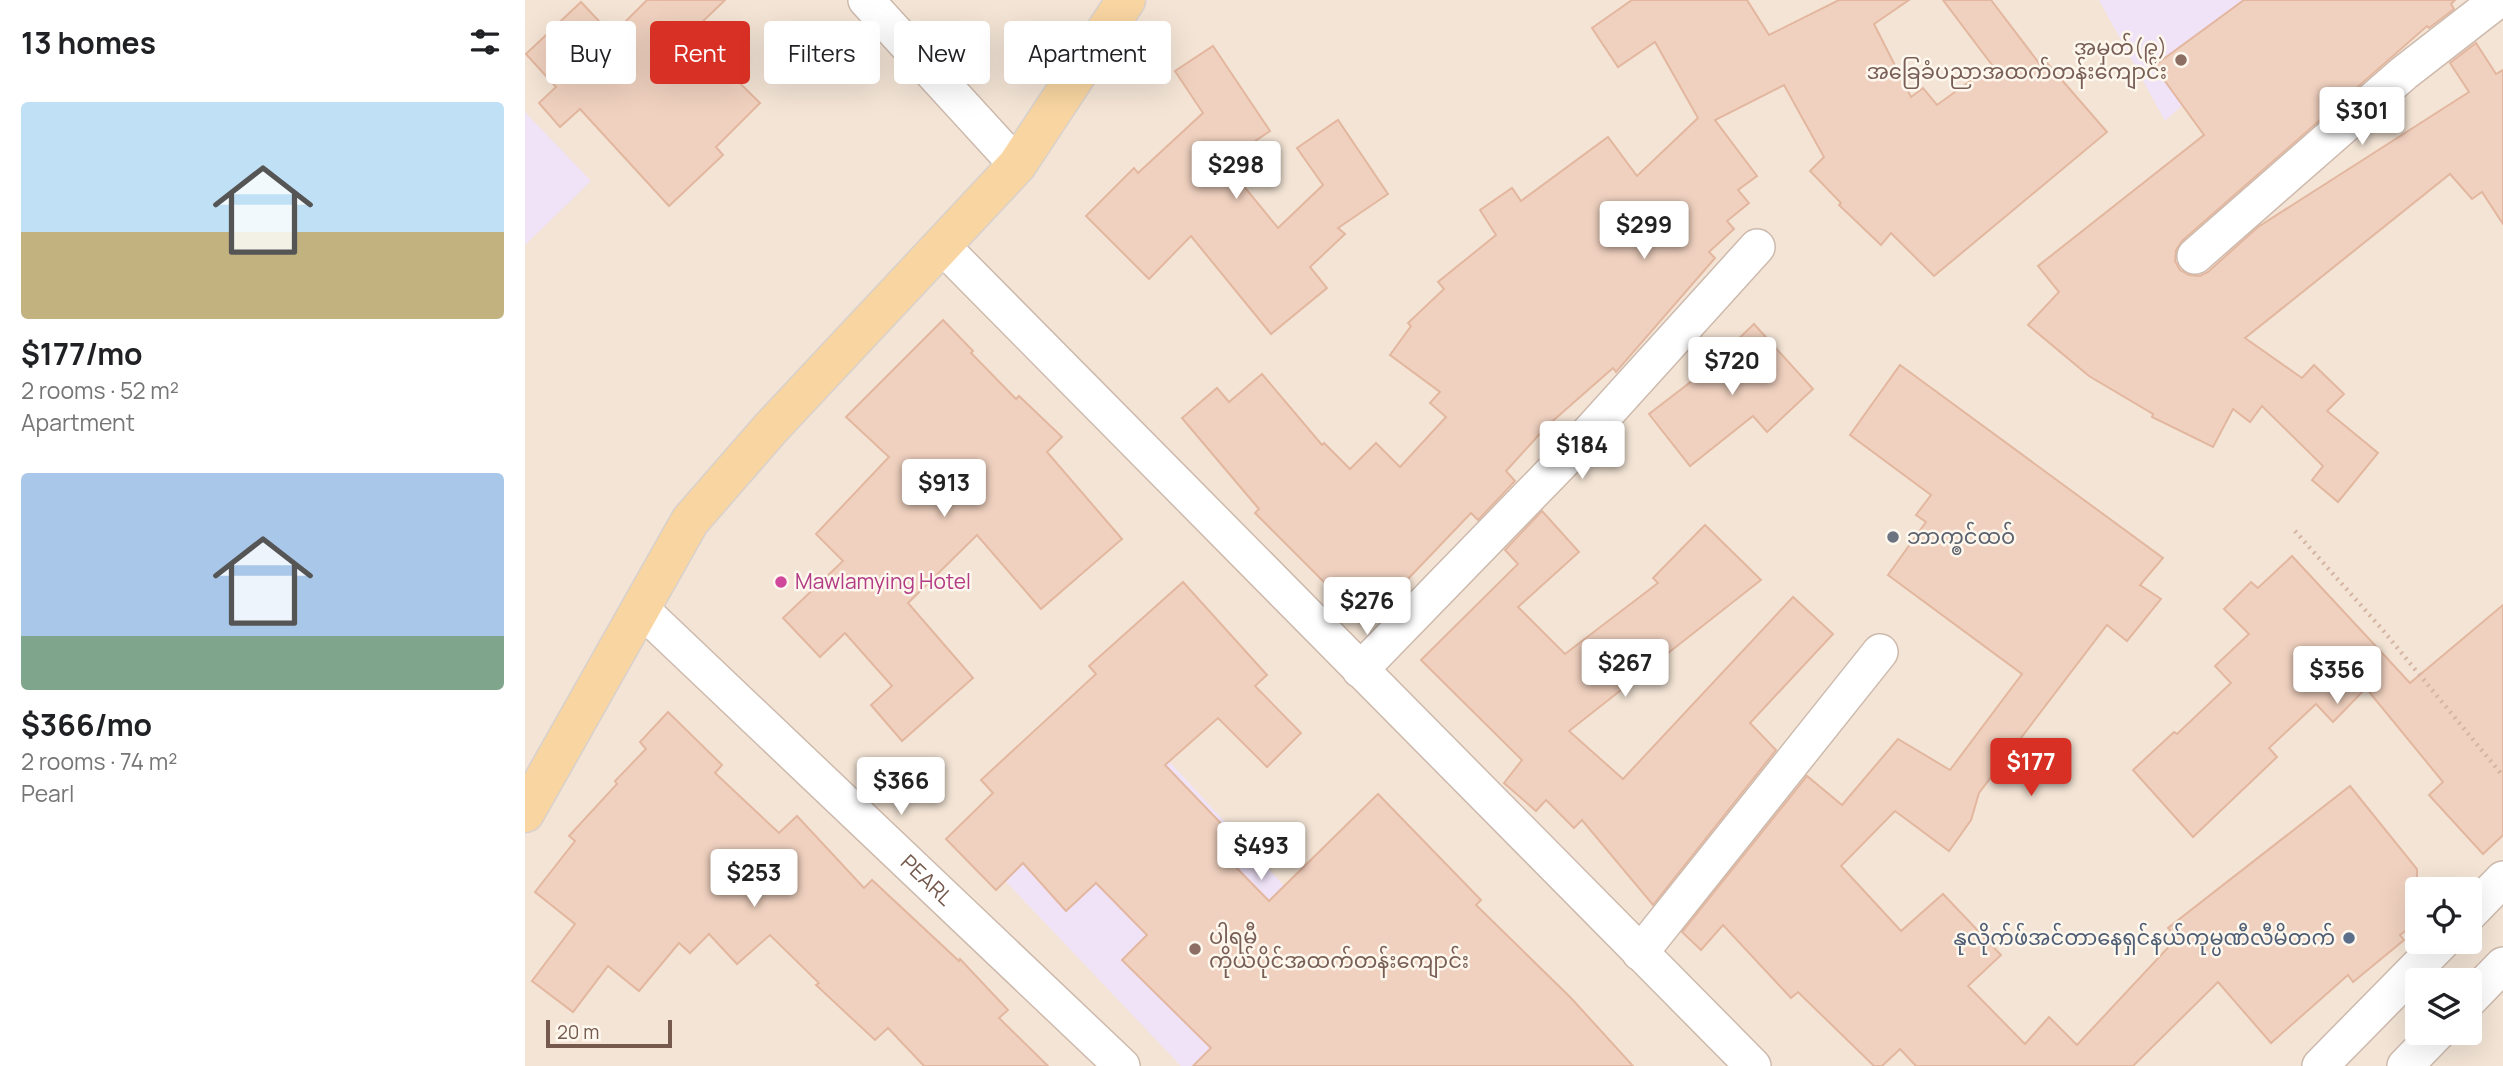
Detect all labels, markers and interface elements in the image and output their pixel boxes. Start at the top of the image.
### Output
chip: Buy [546,21,636,84]
chip: Rent [650,21,750,84]
chip: Filters [764,21,880,84]
chip: New [894,21,990,84]
chip: Apartment [1004,21,1171,84]
text: 13 homes [21,22,156,63]
icon: filters [466,23,504,61]
place label: အမှတ်(၉) အခြေခံပညာအထက်တန်းကျောင်း [1866,32,2167,90]
marker: အမှတ်(၉) အခြေခံပညာအထက်တန်းကျောင်း [2173,52,2189,68]
pin: $301 [2321,88,2403,147]
text: $301 [2335,94,2389,126]
pin: $298 [1195,142,1277,201]
icon: home [200,147,326,273]
text: $298 [1208,148,1264,180]
pin: $299 [1603,202,1685,261]
text: $299 [1616,208,1672,240]
text: $177/mo [21,333,143,374]
pin: $720 [1691,338,1773,397]
text: $720 [1704,344,1760,376]
text: 2 rooms · 52 m² [21,374,179,406]
text: Apartment [21,406,135,438]
pin: $184 [1541,421,1623,481]
text: $184 [1556,428,1608,460]
pin: $913 [903,460,985,519]
text: $913 [918,466,970,498]
icon: home [200,518,326,644]
place label: ဘာက္ၜၚ်ထဝ် [1907,521,2015,555]
marker: ဘာက္ၜၚ်ထဝ် [1885,529,1901,545]
place label: Mawlamying Hotel [795,567,971,595]
marker: Mawlamying Hotel [773,574,789,590]
pin: $276 [1326,578,1408,637]
text: $276 [1340,584,1394,616]
pin: $267 [1584,640,1666,699]
text: $267 [1598,646,1652,678]
pin: $356 [2296,646,2378,706]
text: $356 [2309,653,2365,685]
text: $366/mo [21,704,152,745]
pin: $177 [1990,738,2072,798]
text: 2 rooms · 74 m² [21,745,177,777]
text: $177 [2006,745,2056,777]
pin: $366 [860,758,942,817]
text: $366 [873,764,929,796]
text: Pearl [21,777,74,809]
pin: $493 [1220,822,1302,882]
text: $493 [1233,829,1289,861]
street label: PEARL [895,848,960,911]
pin: $253 [713,850,795,909]
text: $253 [727,856,782,888]
map controls [2405,877,2482,1045]
button: locate [2405,877,2482,954]
place label: ပါရမီ ကိုယ်ပိုင်အထက်တန်းကျောင်း [1209,921,1469,979]
place label: နုလိုက်ဖ်အင်တာနေရှင်နယ်ကုမ္ပဏီလီမိတက် [1953,922,2335,956]
marker: နုလိုက်ဖ်အင်တာနေရှင်နယ်ကုမ္ပဏီလီမိတက် [2341,930,2357,946]
marker: ပါရမီ ကိုယ်ပိုင်အထက်တန်းကျောင်း [1187,941,1203,957]
button: layers [2405,968,2482,1045]
scale bar [546,1017,672,1049]
text: 20 m [557,1019,599,1045]

